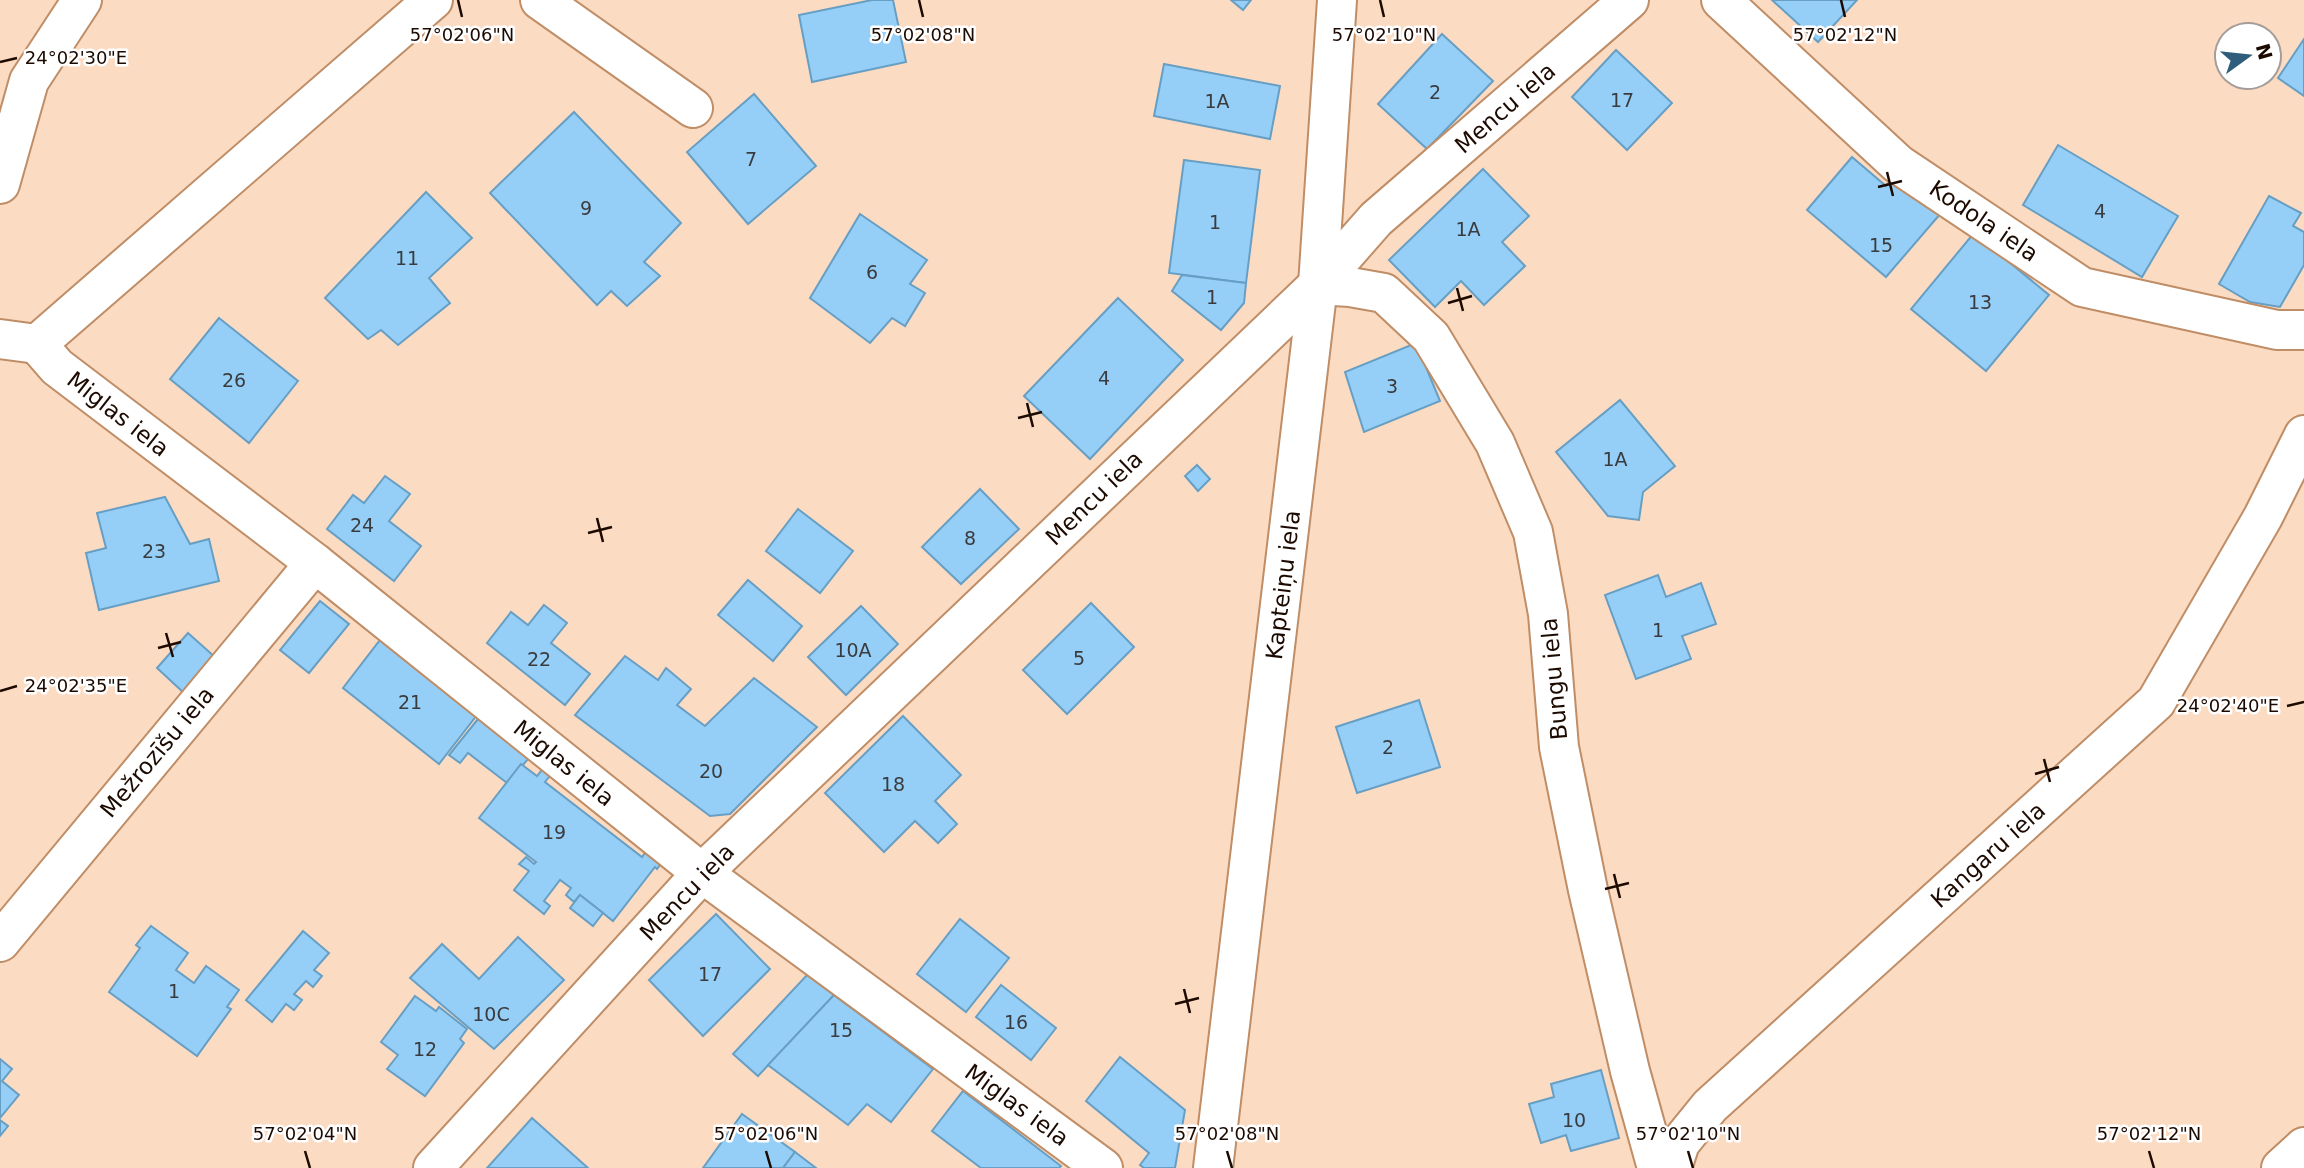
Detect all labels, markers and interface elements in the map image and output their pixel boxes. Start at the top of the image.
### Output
north arrow [2213,21,2283,91]
text: 57°02'06"N [410,24,514,45]
text: 57°02'08"N [871,24,975,45]
text: 57°02'10"N [1332,24,1436,45]
text: 57°02'12"N [1793,24,1897,45]
text: N [2252,41,2277,62]
text: 24°02'30"E [25,47,127,68]
street label: Mencu iela [1450,57,1560,159]
house number: 2 [1429,81,1441,103]
house number: 17 [1610,89,1634,111]
house number: 1A [1204,90,1230,112]
house number: 7 [745,148,757,170]
street label: Kodola iela [1925,175,2043,267]
house number: 9 [580,197,592,219]
house number: 4 [2094,200,2106,222]
house number: 1 [1209,211,1221,233]
house number: 1A [1455,218,1481,240]
house number: 15 [1869,234,1893,256]
house number: 11 [395,247,419,269]
house number: 6 [866,261,878,283]
house number: 1 [1206,286,1218,308]
house number: 13 [1968,291,1992,313]
street label: Miglas iela [62,366,174,462]
house number: 4 [1098,367,1110,389]
house number: 26 [222,369,246,391]
house number: 3 [1386,375,1398,397]
street label: Mencu iela [1040,446,1148,550]
house number: 1A [1602,448,1628,470]
street label: Kapteiņu iela [1261,509,1306,661]
house number: 24 [350,514,374,536]
house number: 8 [964,527,976,549]
house number: 23 [142,540,166,562]
street label: Bungu iela [1536,617,1572,741]
house number: 1 [1652,619,1664,641]
house number: 10A [834,639,872,661]
house number: 5 [1073,647,1085,669]
house number: 22 [527,648,551,670]
text: 24°02'35"E [25,675,127,696]
street label: Mežrozīšu iela [95,681,219,823]
house number: 21 [398,691,422,713]
text: 24°02'40"E [2177,695,2279,716]
street label: Miglas iela [509,715,619,811]
house number: 2 [1382,736,1394,758]
house number: 20 [699,760,723,782]
house number: 18 [881,773,905,795]
street label: Kangaru iela [1926,797,2050,913]
house number: 19 [542,821,566,843]
street label: Mencu iela [635,838,739,946]
house number: 17 [698,963,722,985]
house number: 1 [168,980,180,1002]
house number: 10C [472,1003,510,1025]
house number: 16 [1004,1011,1028,1033]
house number: 15 [829,1019,853,1041]
house number: 12 [413,1038,437,1060]
street label: Miglas iela [960,1059,1074,1151]
house number: 10 [1562,1109,1586,1131]
text: 57°02'04"N [253,1123,357,1144]
text: 57°02'06"N [714,1123,818,1144]
text: 57°02'08"N [1175,1123,1279,1144]
text: 57°02'10"N [1636,1123,1740,1144]
text: 57°02'12"N [2097,1123,2201,1144]

